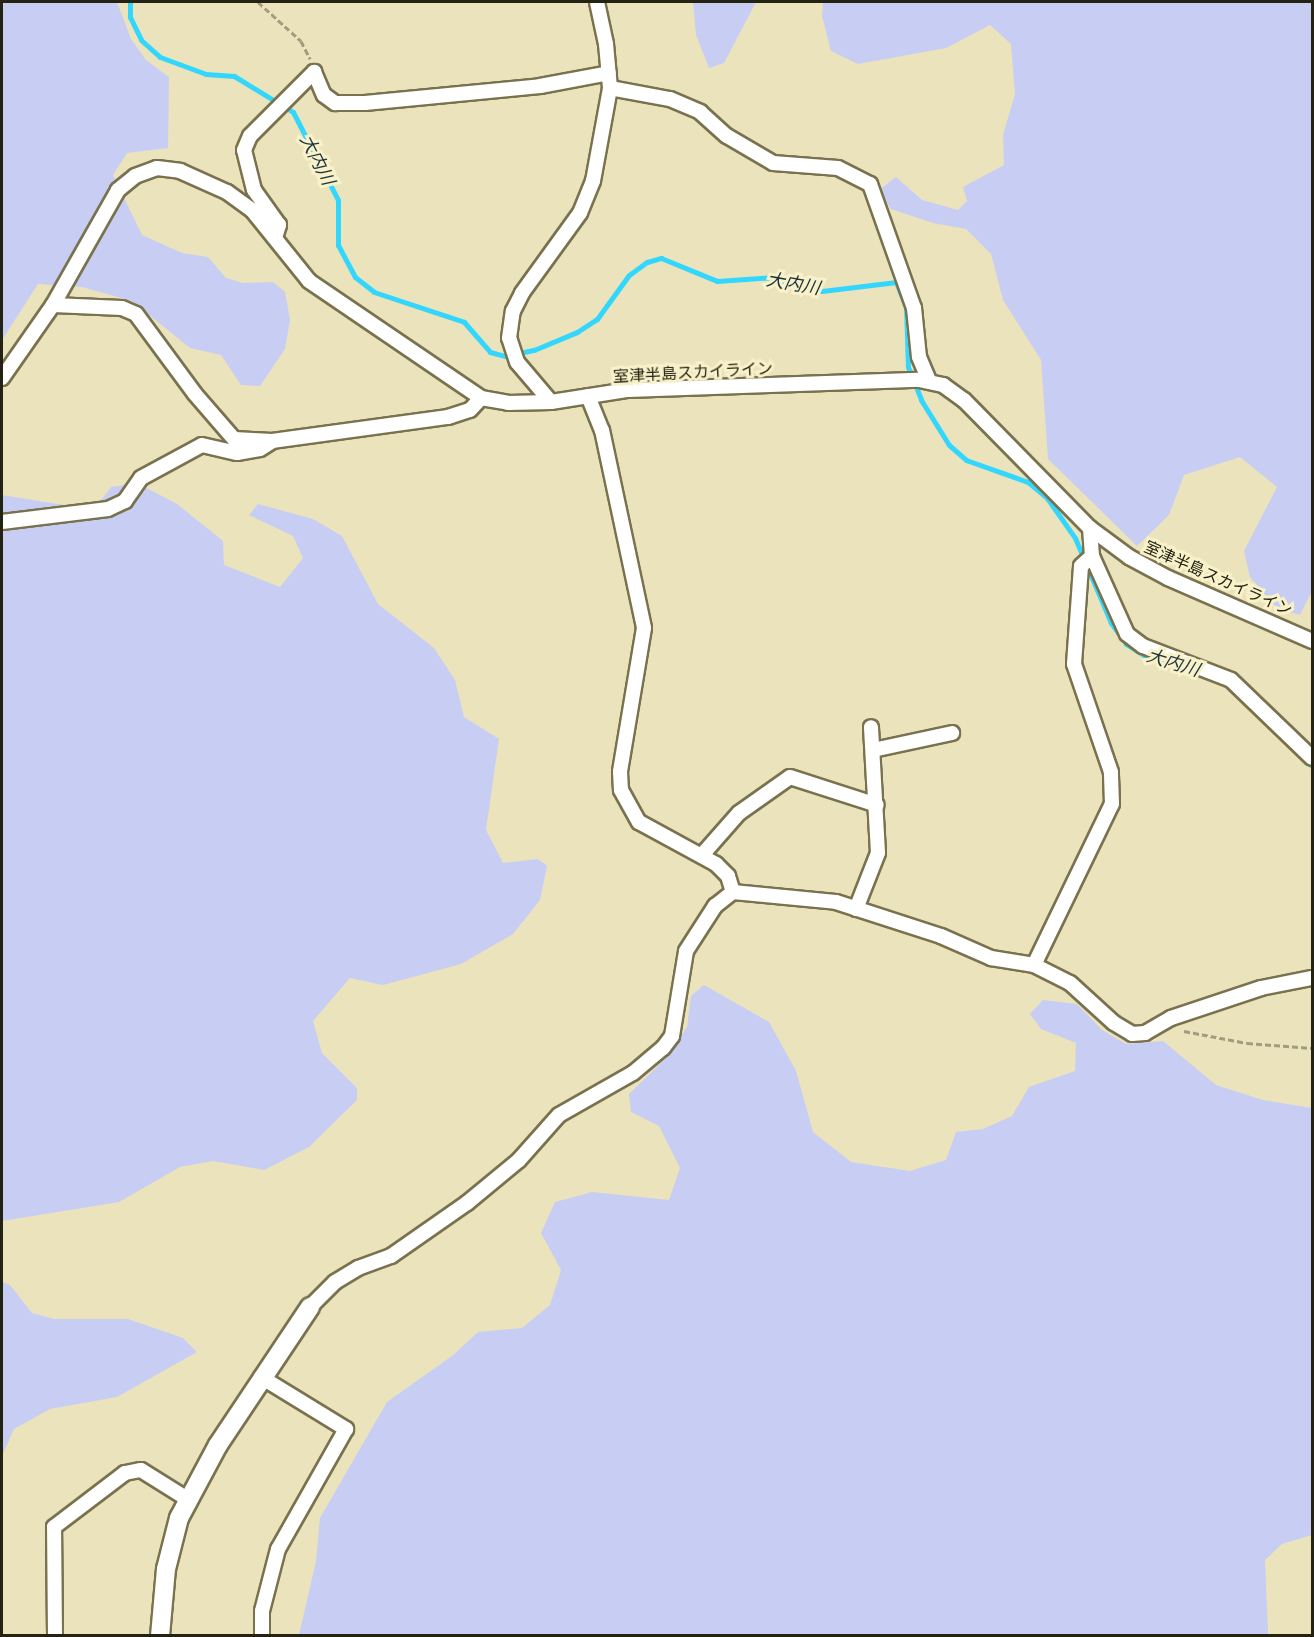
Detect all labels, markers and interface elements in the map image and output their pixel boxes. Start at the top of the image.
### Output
water label: 大内川 [295,131,339,189]
water label: 大内川 [765,269,821,299]
street label: 室津半島スカイライン [613,359,773,387]
street label: 室津半島スカイライン [1141,538,1295,620]
water label: 大内川 [1144,645,1202,681]

